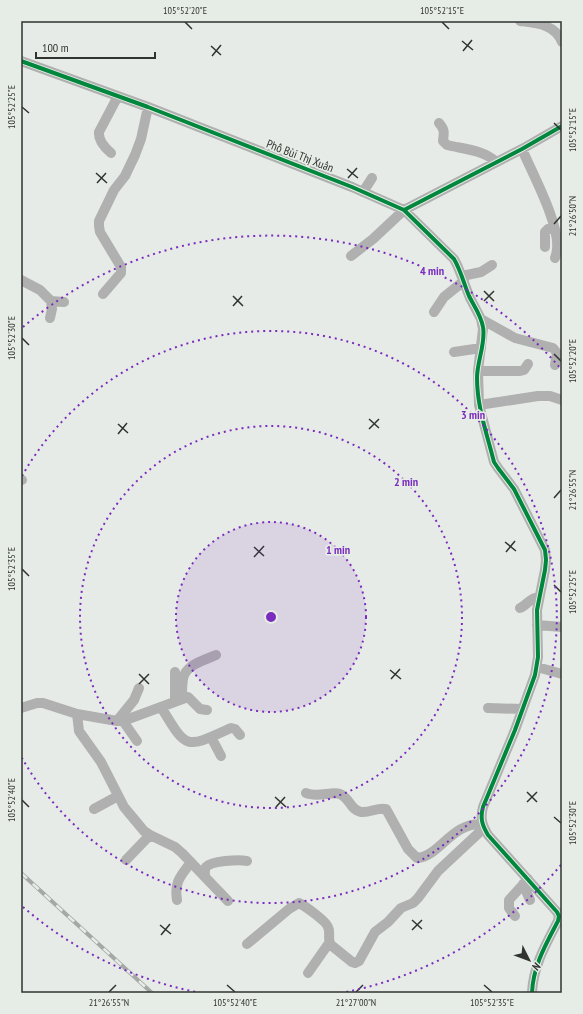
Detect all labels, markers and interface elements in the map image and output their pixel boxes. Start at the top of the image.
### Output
text: 105°52'20"E [163,4,207,17]
text: 105°52'15"E [420,4,464,17]
scale bar [36,34,155,60]
text: 100 m [42,40,69,55]
text: 105°52'25"E [5,85,18,129]
text: 105°52'15"E [566,108,579,152]
street label: Phố Bùi Thị Xuân [264,136,336,175]
text: 21°26'50"N [566,196,579,236]
text: 4 min [420,263,444,278]
text: 105°52'30"E [5,316,18,360]
text: 105°52'20"E [566,339,579,383]
text: 3 min [461,407,485,422]
text: 21°26'55"N [566,470,579,510]
text: 2 min [394,474,418,489]
text: 1 min [326,542,350,557]
text: 105°52'35"E [5,547,18,591]
text: 105°52'25"E [566,570,579,614]
centre of rings [264,610,278,624]
text: 105°52'40"E [5,778,18,822]
text: 105°52'30"E [566,801,579,845]
north arrow [509,940,549,980]
text: N [529,960,544,974]
text: 21°26'55"N [89,996,129,1009]
text: 105°52'40"E [213,996,257,1009]
text: 21°27'00"N [336,996,376,1009]
text: 105°52'35"E [470,996,514,1009]

